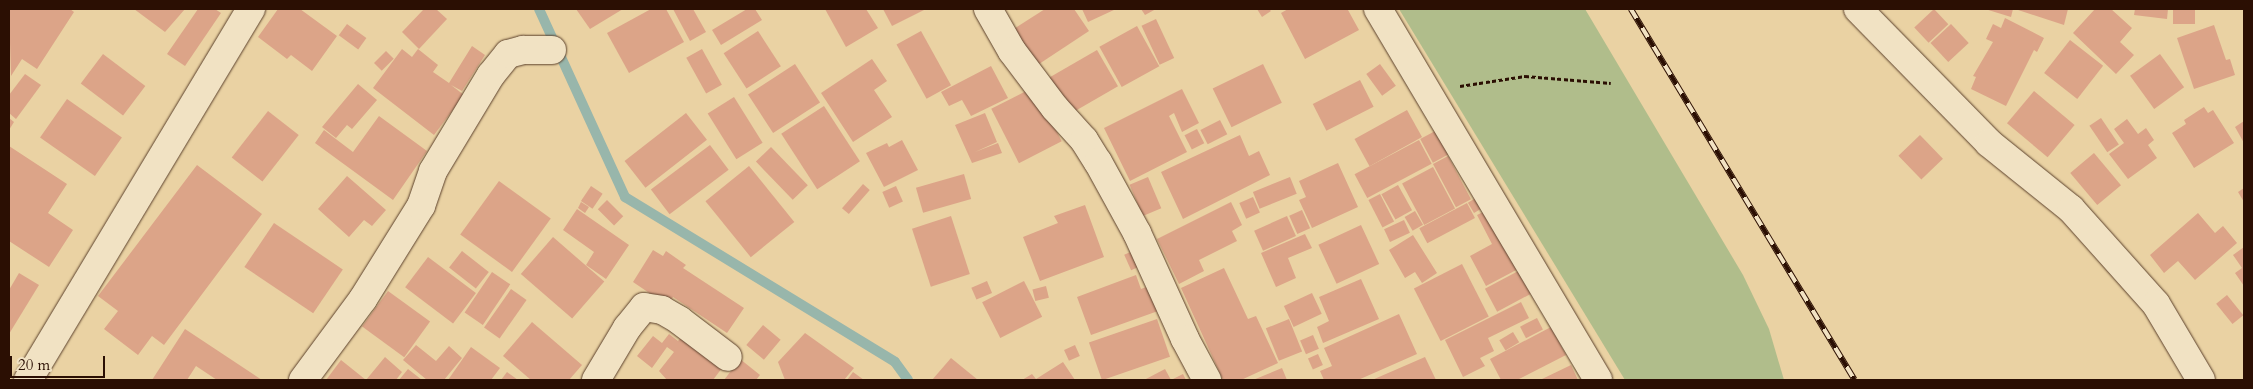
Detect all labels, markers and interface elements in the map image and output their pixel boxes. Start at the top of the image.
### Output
scale bar [12,346,108,378]
text: 20 m [18,355,50,375]

